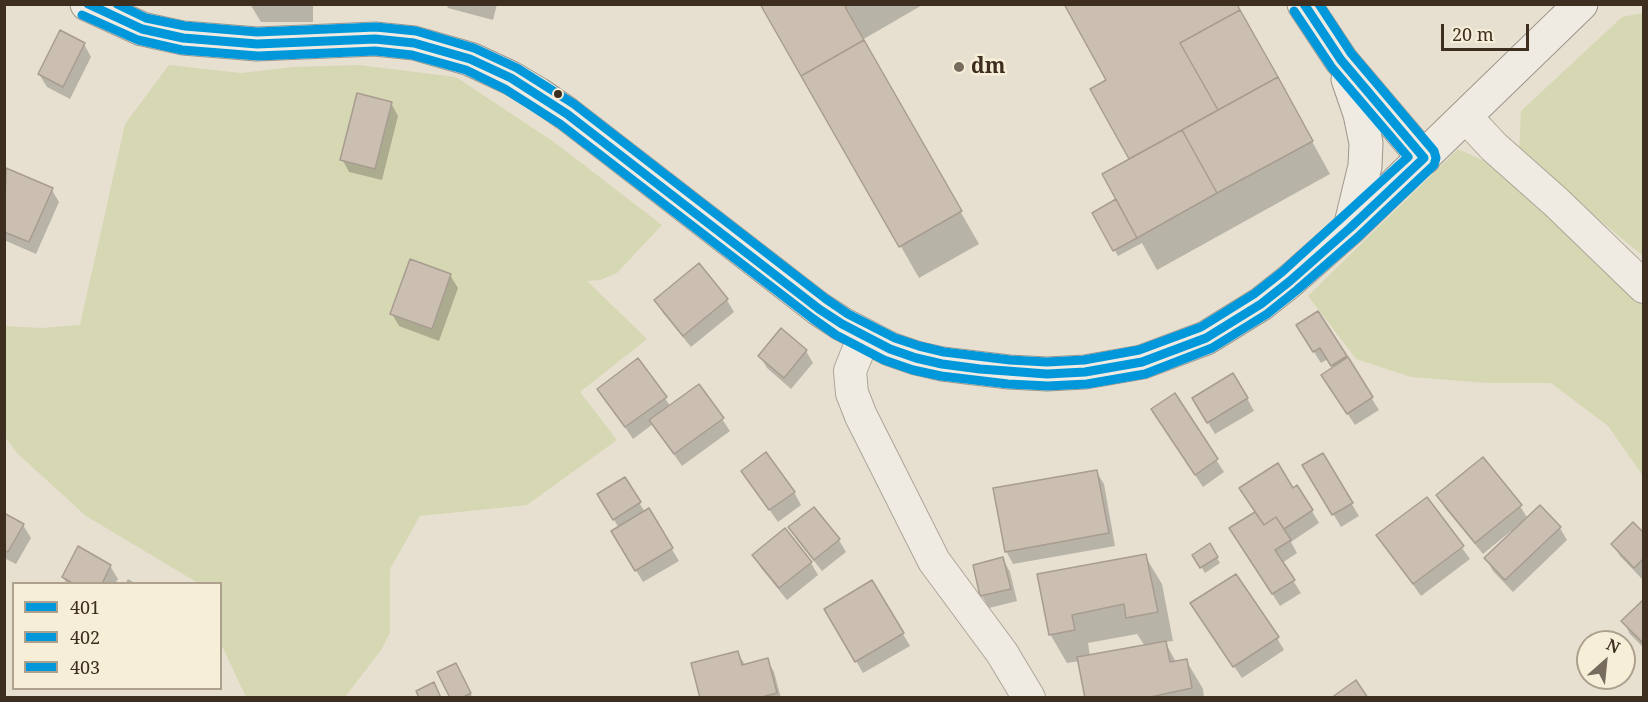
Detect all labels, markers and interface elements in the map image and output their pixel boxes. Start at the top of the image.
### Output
scale bar [1444,12,1532,50]
text: 20 m [1452,22,1494,46]
place label: dm [971,54,1005,80]
marker: dm [952,60,966,74]
unlabelled marker [552,88,564,100]
legend [12,582,222,690]
text: 401 [70,595,100,619]
text: 402 [70,625,100,649]
north arrow [1576,630,1636,690]
text: N [1603,633,1624,658]
text: 403 [70,655,100,679]

